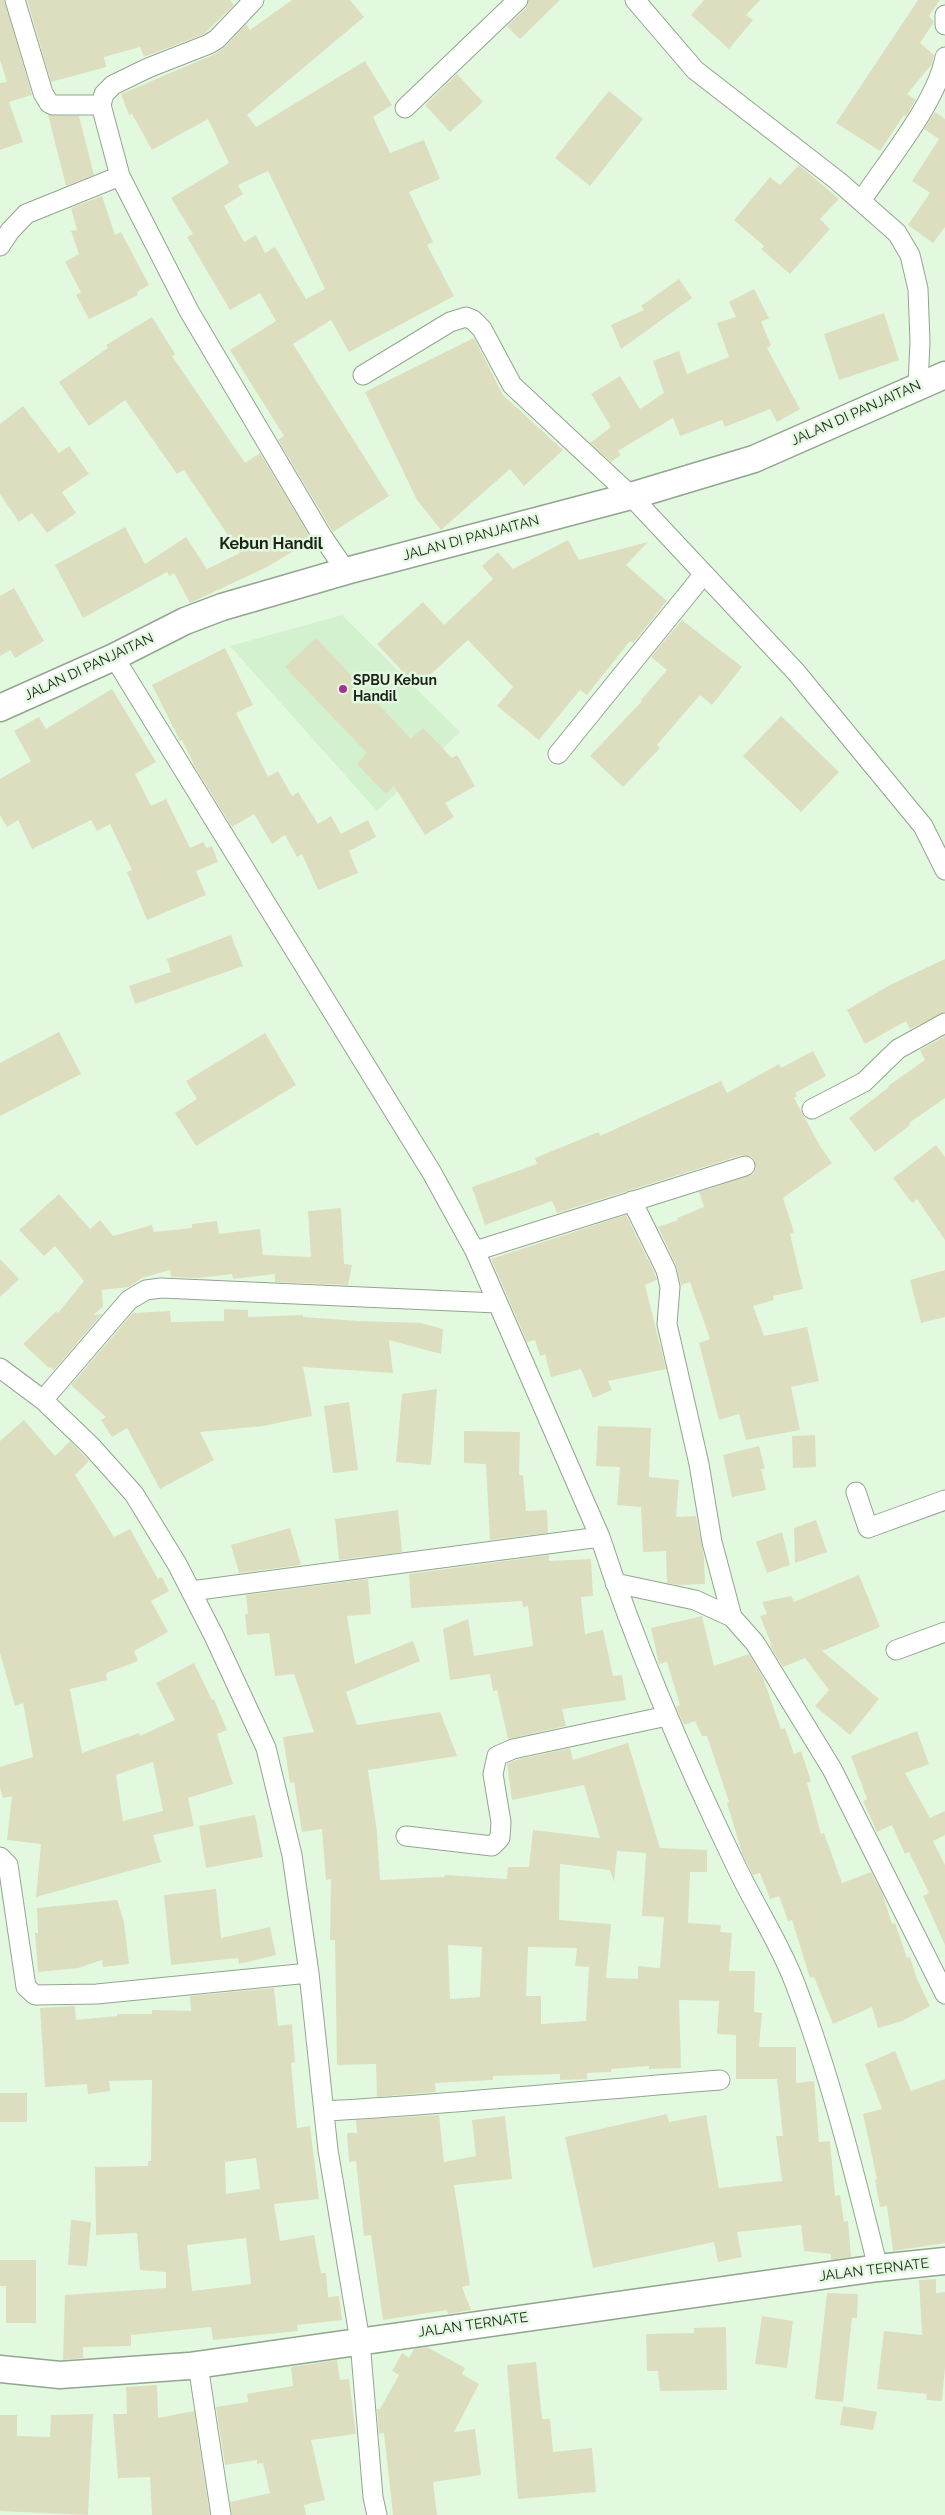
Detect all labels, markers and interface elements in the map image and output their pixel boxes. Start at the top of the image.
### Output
street label: JALAN DI PANJAITAN [788,377,924,449]
street label: JALAN DI PANJAITAN [401,512,541,564]
district label: Kebun Handil [219,534,323,554]
street label: JALAN DI PANJAITAN [22,630,156,704]
place label: SPBU Kebun Handil [353,673,437,706]
marker: SPBU Kebun Handil [337,683,349,695]
street label: JALAN TERNATE [818,2255,930,2285]
street label: JALAN TERNATE [417,2309,529,2341]

